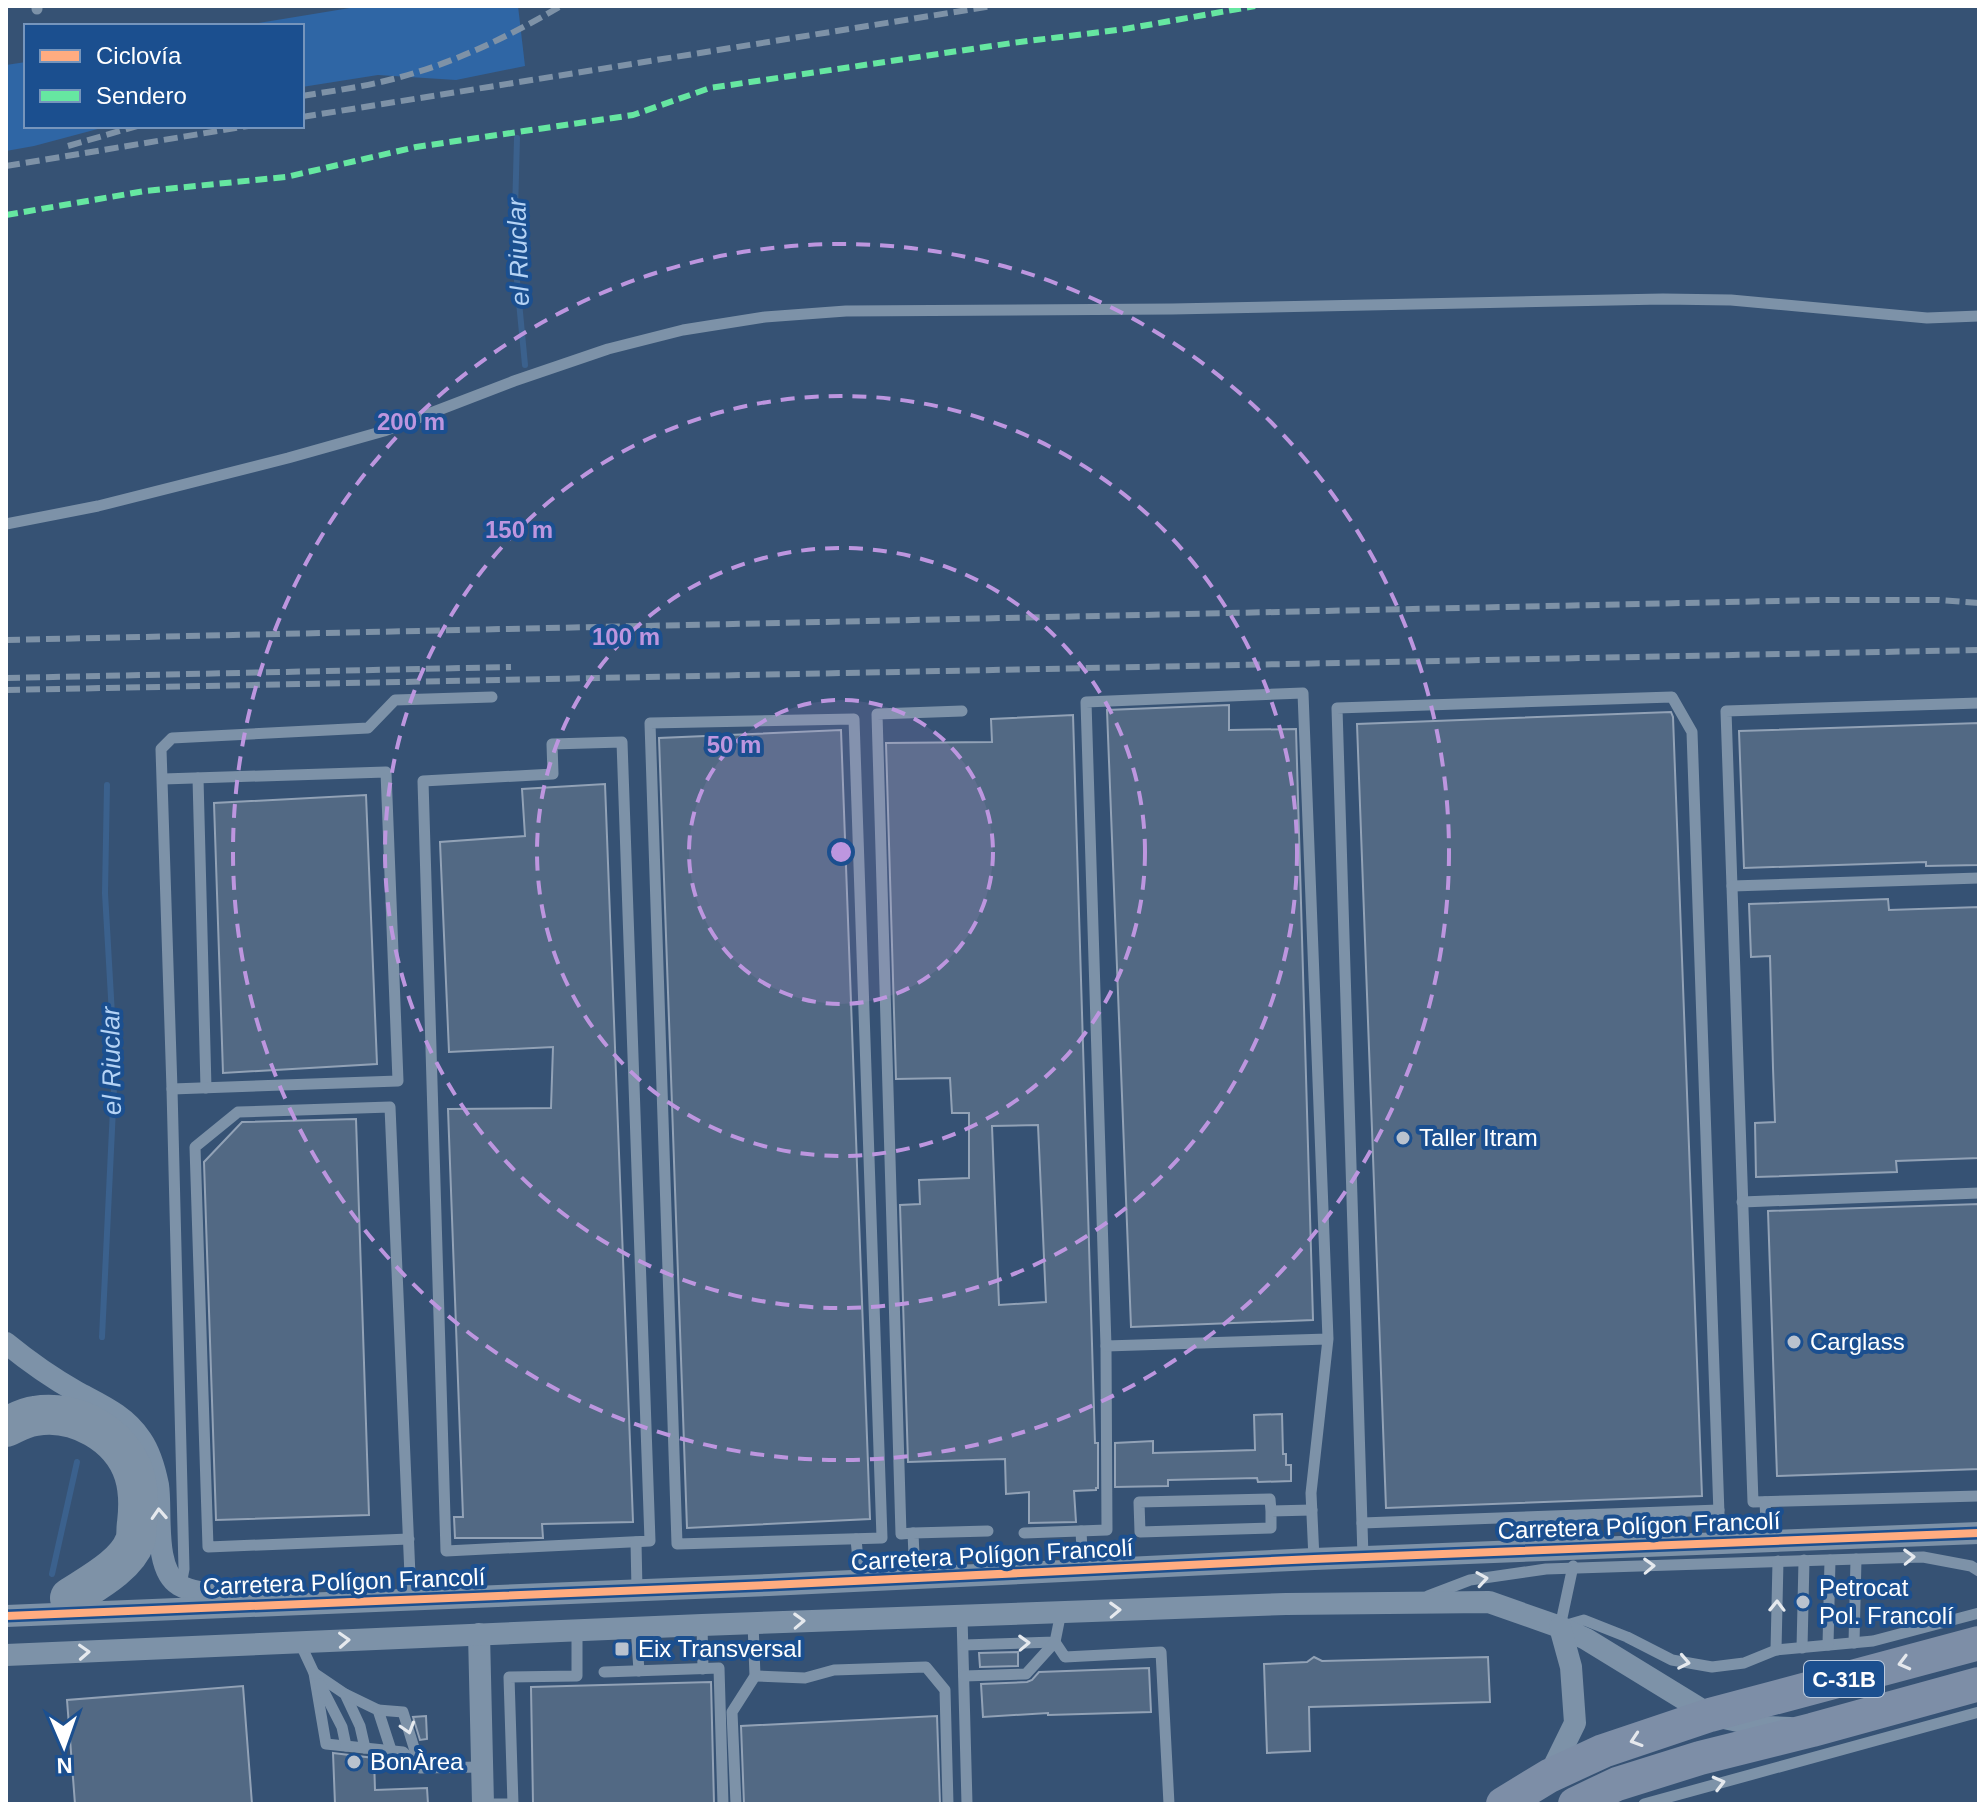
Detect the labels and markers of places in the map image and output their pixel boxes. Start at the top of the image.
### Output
centre of rings [827,838,855,866]
place label: Taller Itram [1419,1124,1538,1151]
marker: Taller Itram [1394,1129,1412,1147]
place label: Carglass [1810,1328,1905,1355]
marker: Carglass [1785,1333,1803,1351]
place label: Petrocat Pol. Francolí [1819,1574,1954,1629]
marker: Petrocat Pol. Francolí [1794,1593,1812,1611]
place label: Eix Transversal [638,1635,802,1662]
marker: Eix Transversal [613,1640,631,1658]
place label: BonÀrea [370,1748,464,1775]
marker: BonÀrea [345,1753,363,1771]

